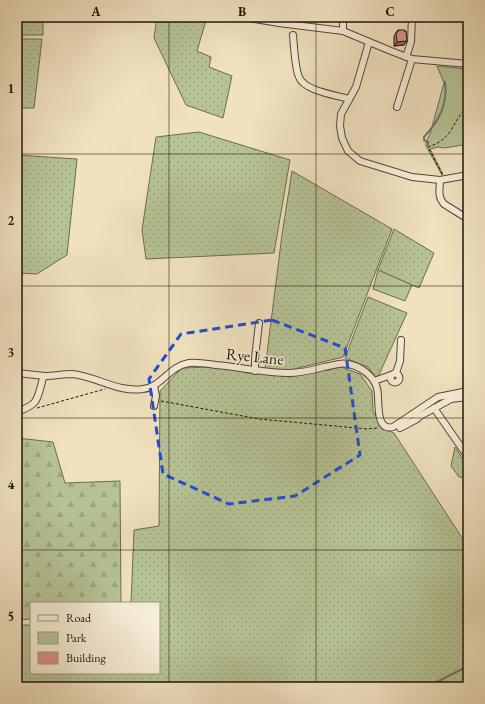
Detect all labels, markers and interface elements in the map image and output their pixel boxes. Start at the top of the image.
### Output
text: A [90,3,101,20]
text: B [238,3,246,20]
text: C [385,3,395,20]
text: 1 [8,80,15,97]
text: 2 [8,212,15,229]
street label: Rye Lane [225,343,285,370]
text: 3 [8,344,15,361]
text: 4 [8,476,15,493]
legend [30,602,160,674]
text: 5 [8,608,14,625]
text: Road [66,610,92,626]
text: Park [66,630,87,646]
text: Building [66,650,107,666]

